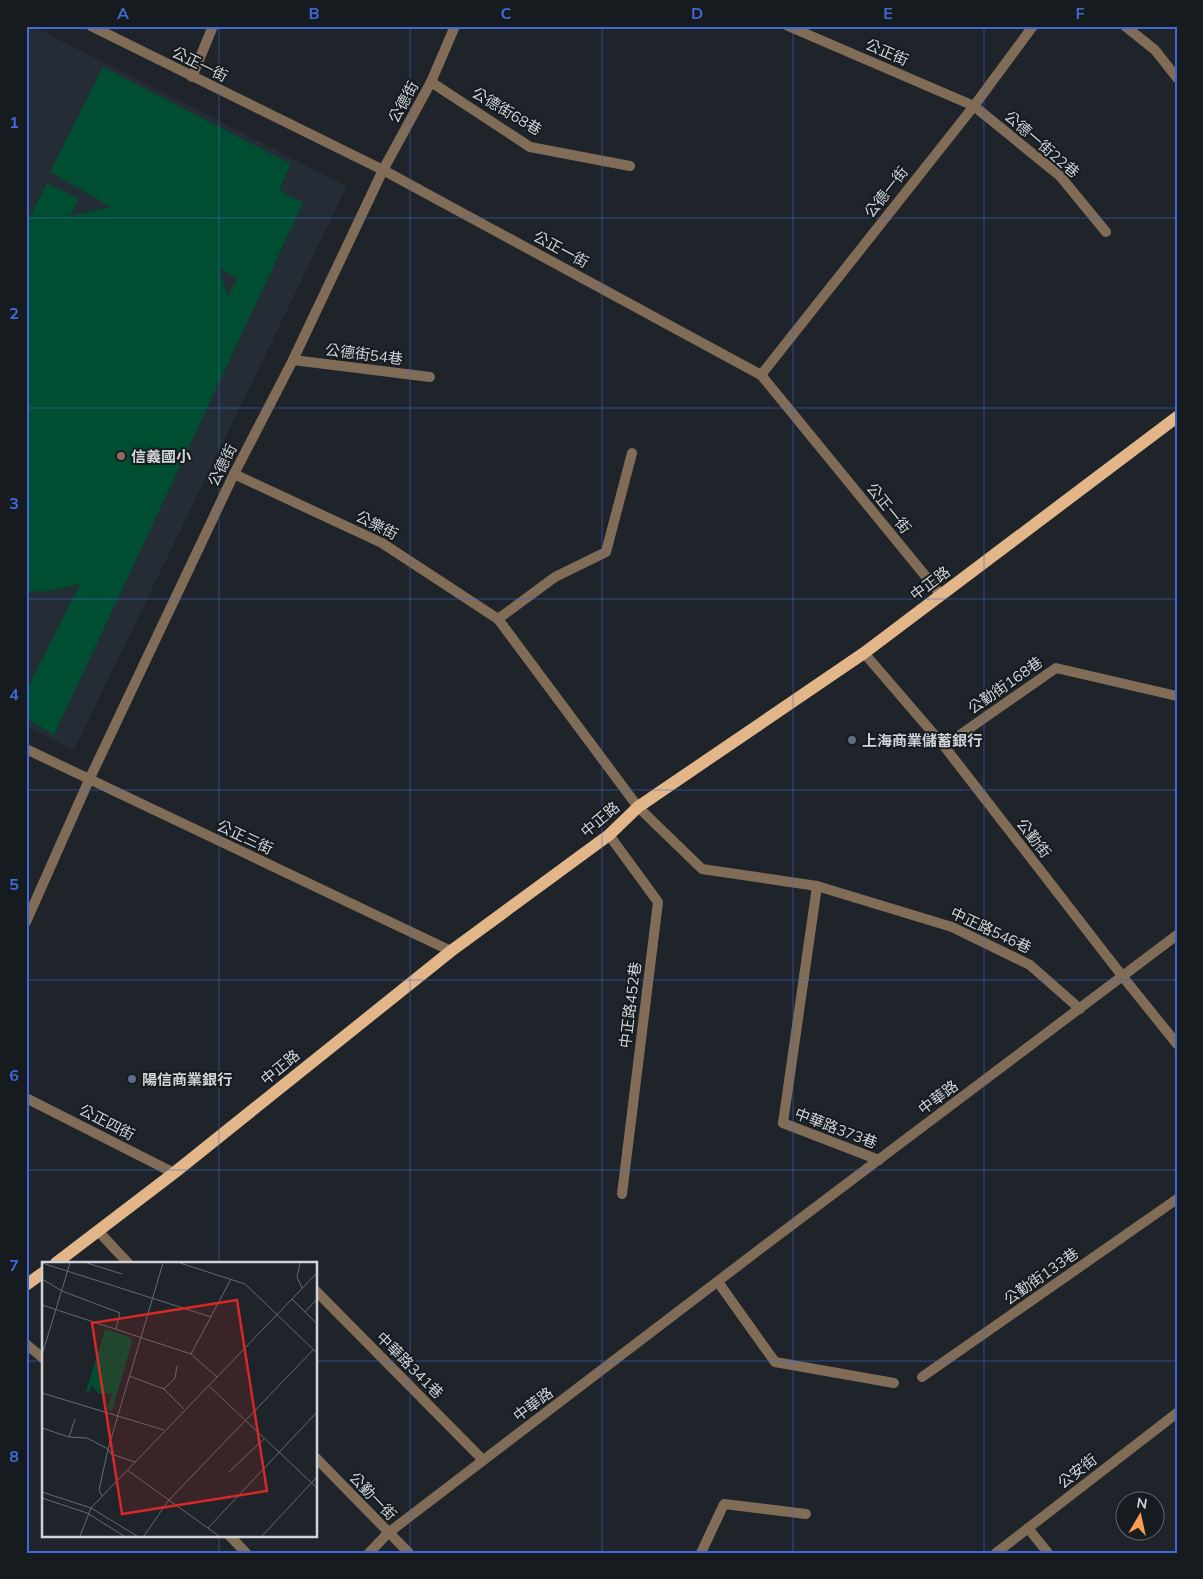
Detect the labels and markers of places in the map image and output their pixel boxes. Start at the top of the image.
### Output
place label: 信義國小 [131,447,192,466]
marker: 信義國小 [115,450,127,462]
place label: 上海商業儲蓄銀行 [862,731,982,750]
marker: 上海商業儲蓄銀行 [846,734,858,746]
place label: 陽信商業銀行 [142,1070,232,1089]
marker: 陽信商業銀行 [126,1073,138,1085]

